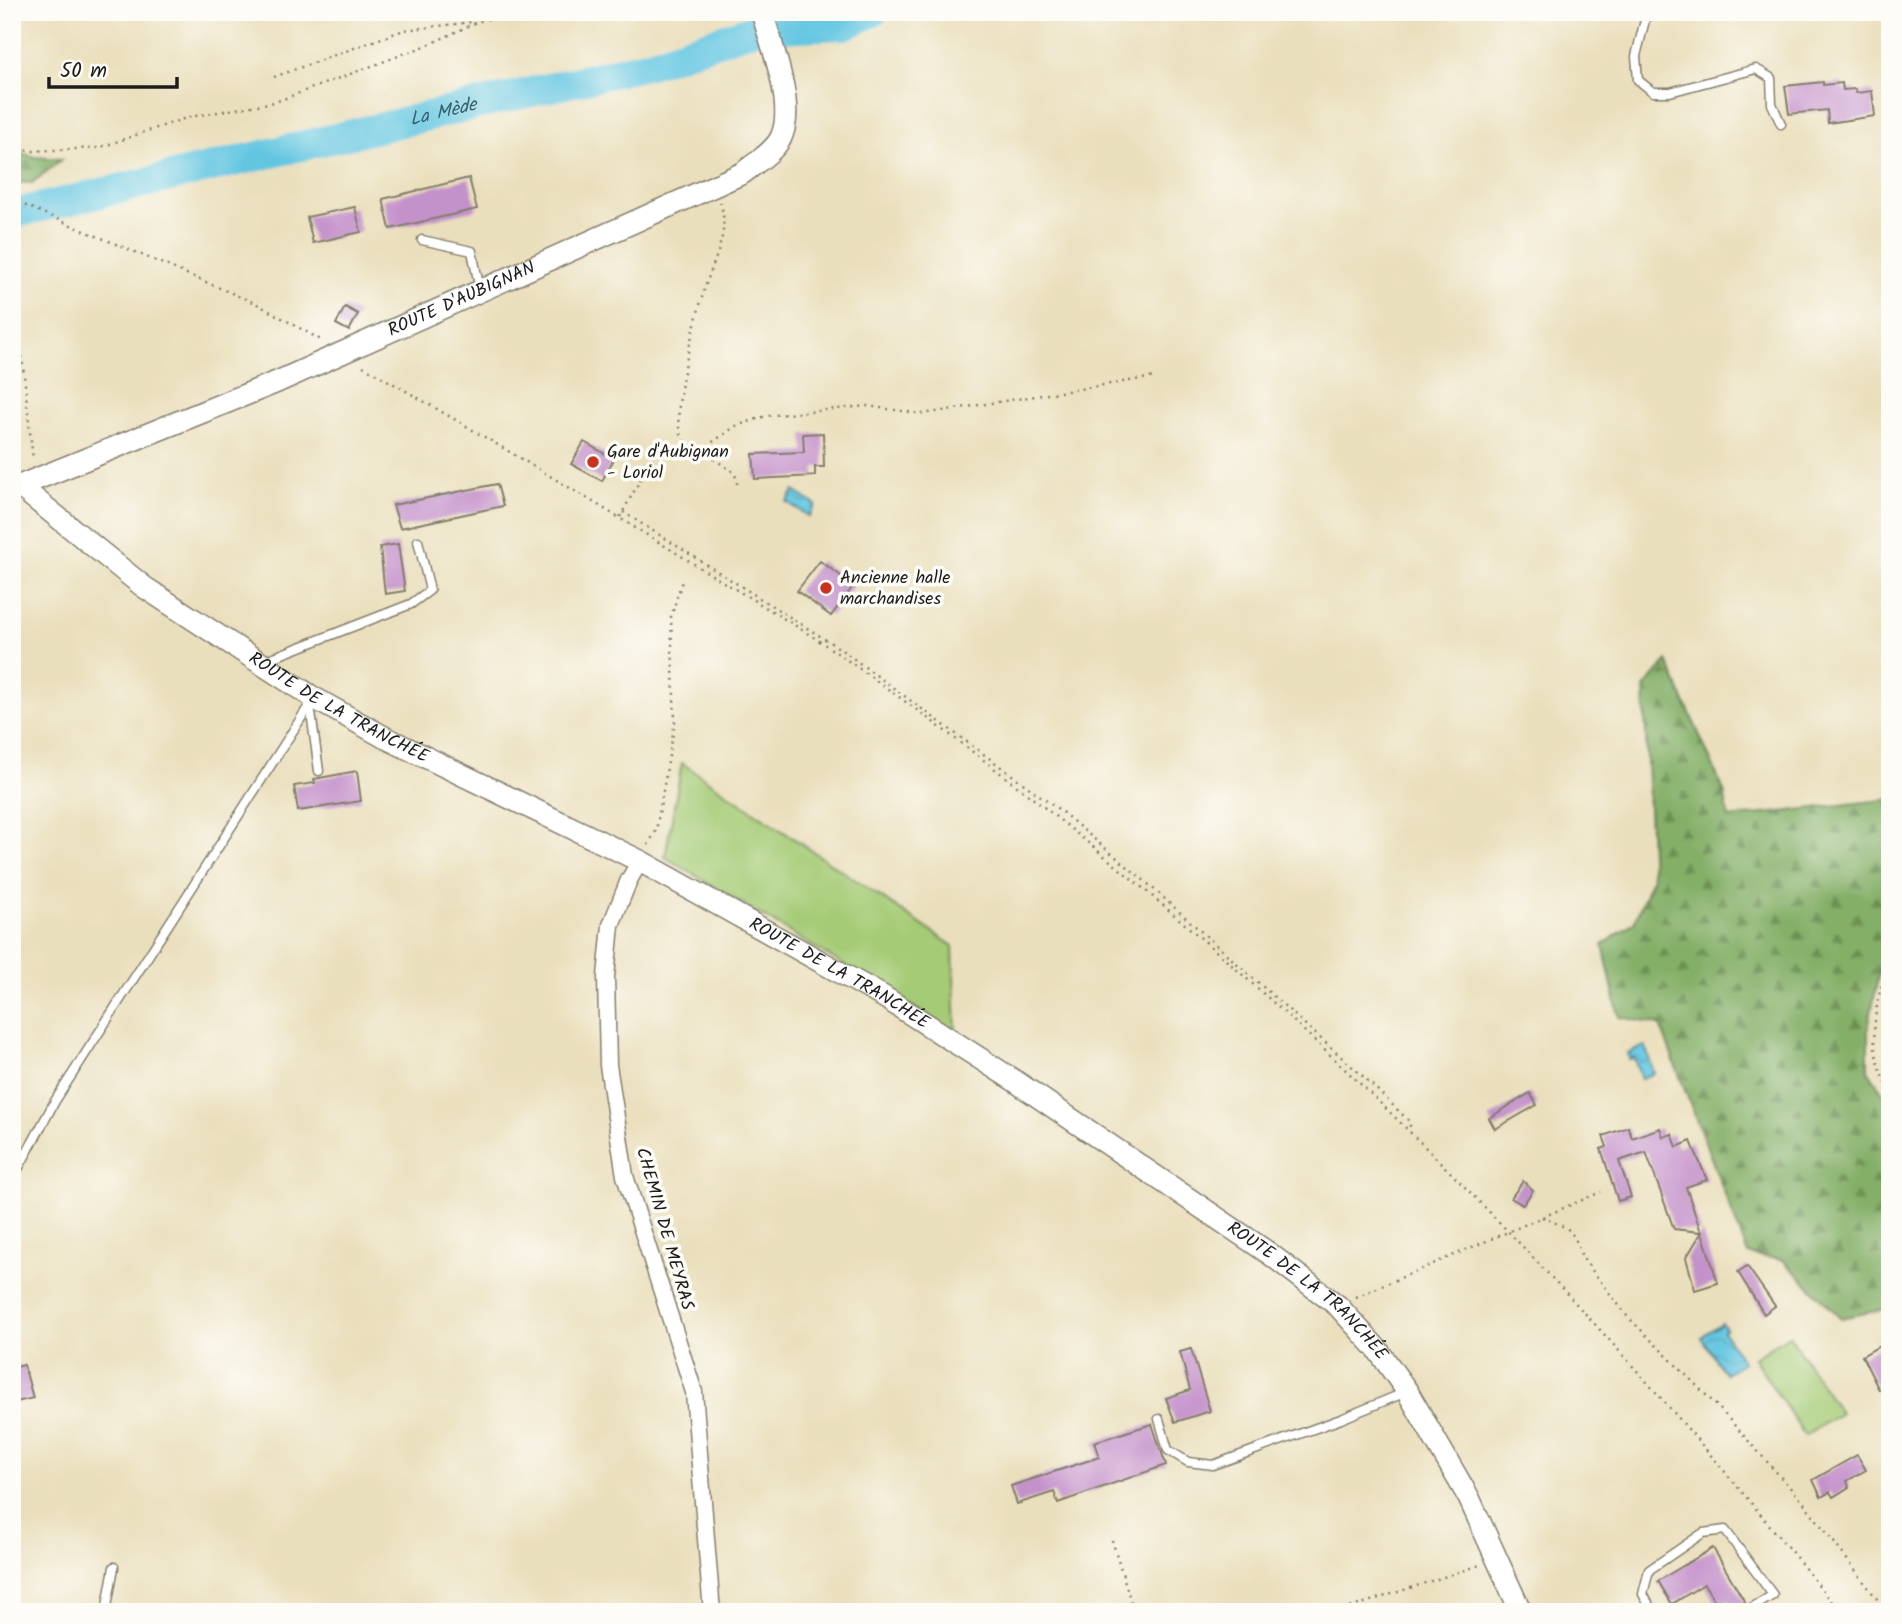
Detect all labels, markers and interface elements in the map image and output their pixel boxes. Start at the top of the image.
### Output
scale bar [49,46,177,90]
text: 50 m [60,55,107,88]
water label: La Mède [407,90,482,135]
street label: ROUTE D'AUBIGNAN [383,253,540,345]
place label: Gare d'Aubignan - Loriol [607,438,729,488]
marker: Gare d'Aubignan - Loriol [585,454,601,470]
place label: Ancienne halle marchandises [840,564,950,614]
marker: Ancienne halle marchandises [818,580,834,596]
street label: ROUTE DE LA TRANCHÉE [243,644,434,771]
street label: ROUTE DE LA TRANCHÉE [743,910,936,1037]
street label: CHEMIN DE MEYRAS [627,1144,701,1314]
street label: ROUTE DE LA TRANCHÉE [1221,1214,1396,1367]

